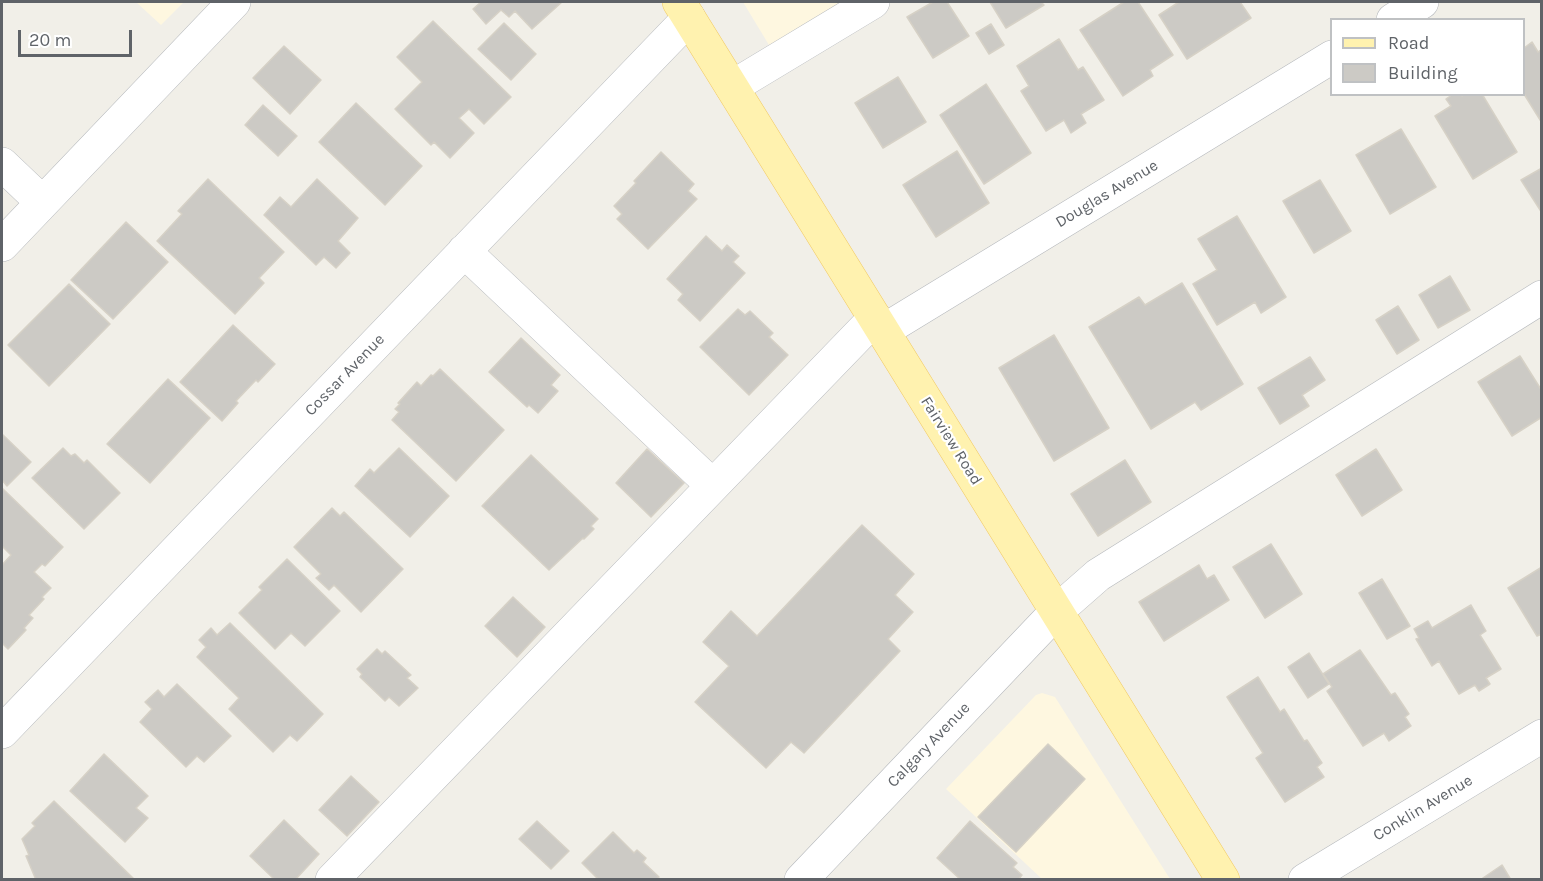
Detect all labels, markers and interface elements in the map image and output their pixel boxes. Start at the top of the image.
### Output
scale bar [21,18,135,56]
legend [1330,18,1525,96]
text: 20 m [29,29,71,51]
text: Road [1388,32,1429,54]
text: Building [1388,62,1458,84]
street label: Douglas Avenue [1052,156,1162,232]
street label: Cossar Avenue [301,330,389,420]
street label: Fairview Road [916,393,986,489]
street label: Calgary Avenue [884,699,974,791]
street label: Conklin Avenue [1370,771,1476,845]

